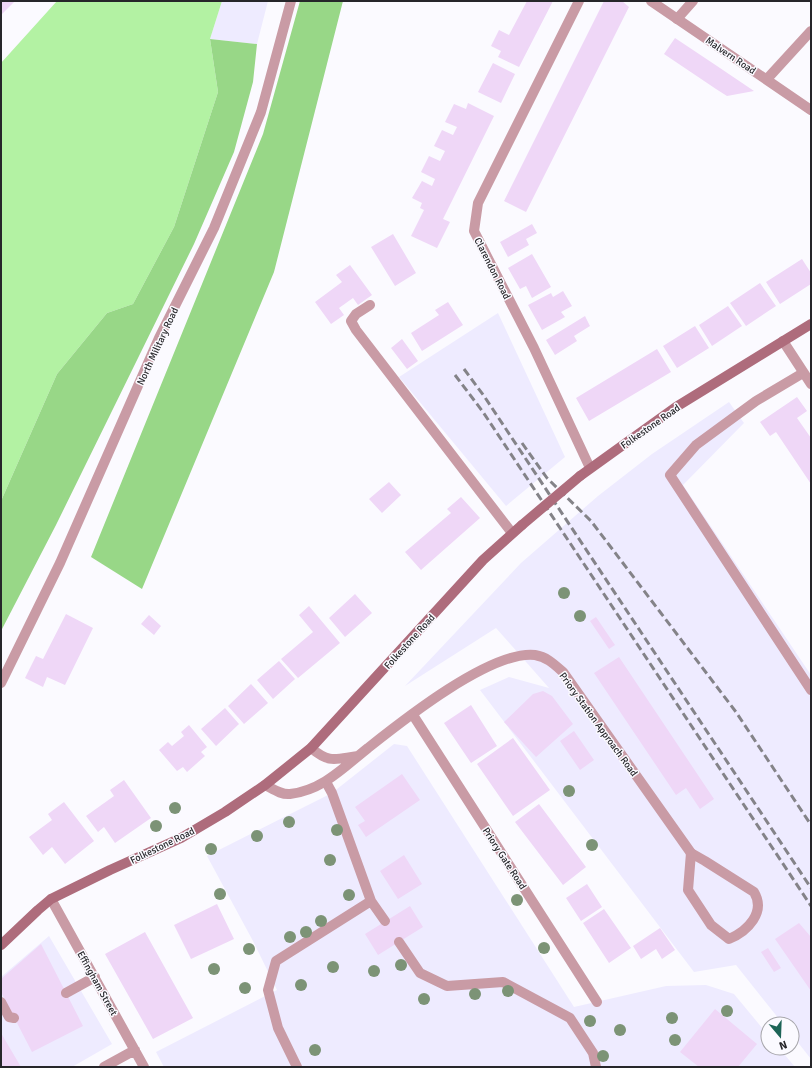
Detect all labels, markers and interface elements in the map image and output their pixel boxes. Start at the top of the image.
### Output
street label: Malvern Road [703,35,758,77]
street label: Clarendon Road [471,236,513,301]
street label: North Military Road [135,306,181,387]
street label: Folkestone Road [618,402,683,452]
street label: Folkestone Road [382,612,438,672]
street label: Priory Station Approach Road [556,670,640,779]
street label: Folkestone Road [128,825,196,867]
street label: Priory Gate Road [480,825,529,892]
street label: Effingham Street [74,949,120,1018]
north arrow [760,1016,800,1056]
text: N [777,1038,789,1052]

